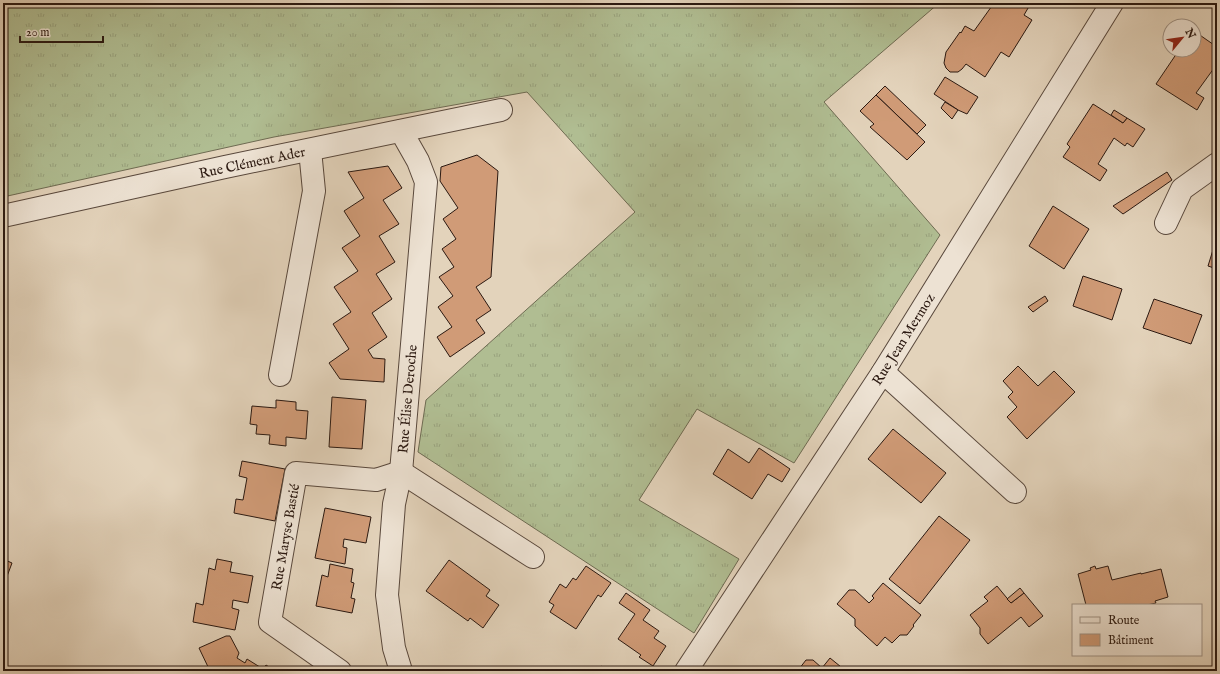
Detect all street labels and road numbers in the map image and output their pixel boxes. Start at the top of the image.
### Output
street label: Rue Clément Ader [197,143,307,183]
street label: Rue Jean Mermoz [868,290,940,389]
street label: Rue Élise Deroche [393,343,422,454]
street label: Rue Maryse Bastié [268,482,304,592]

